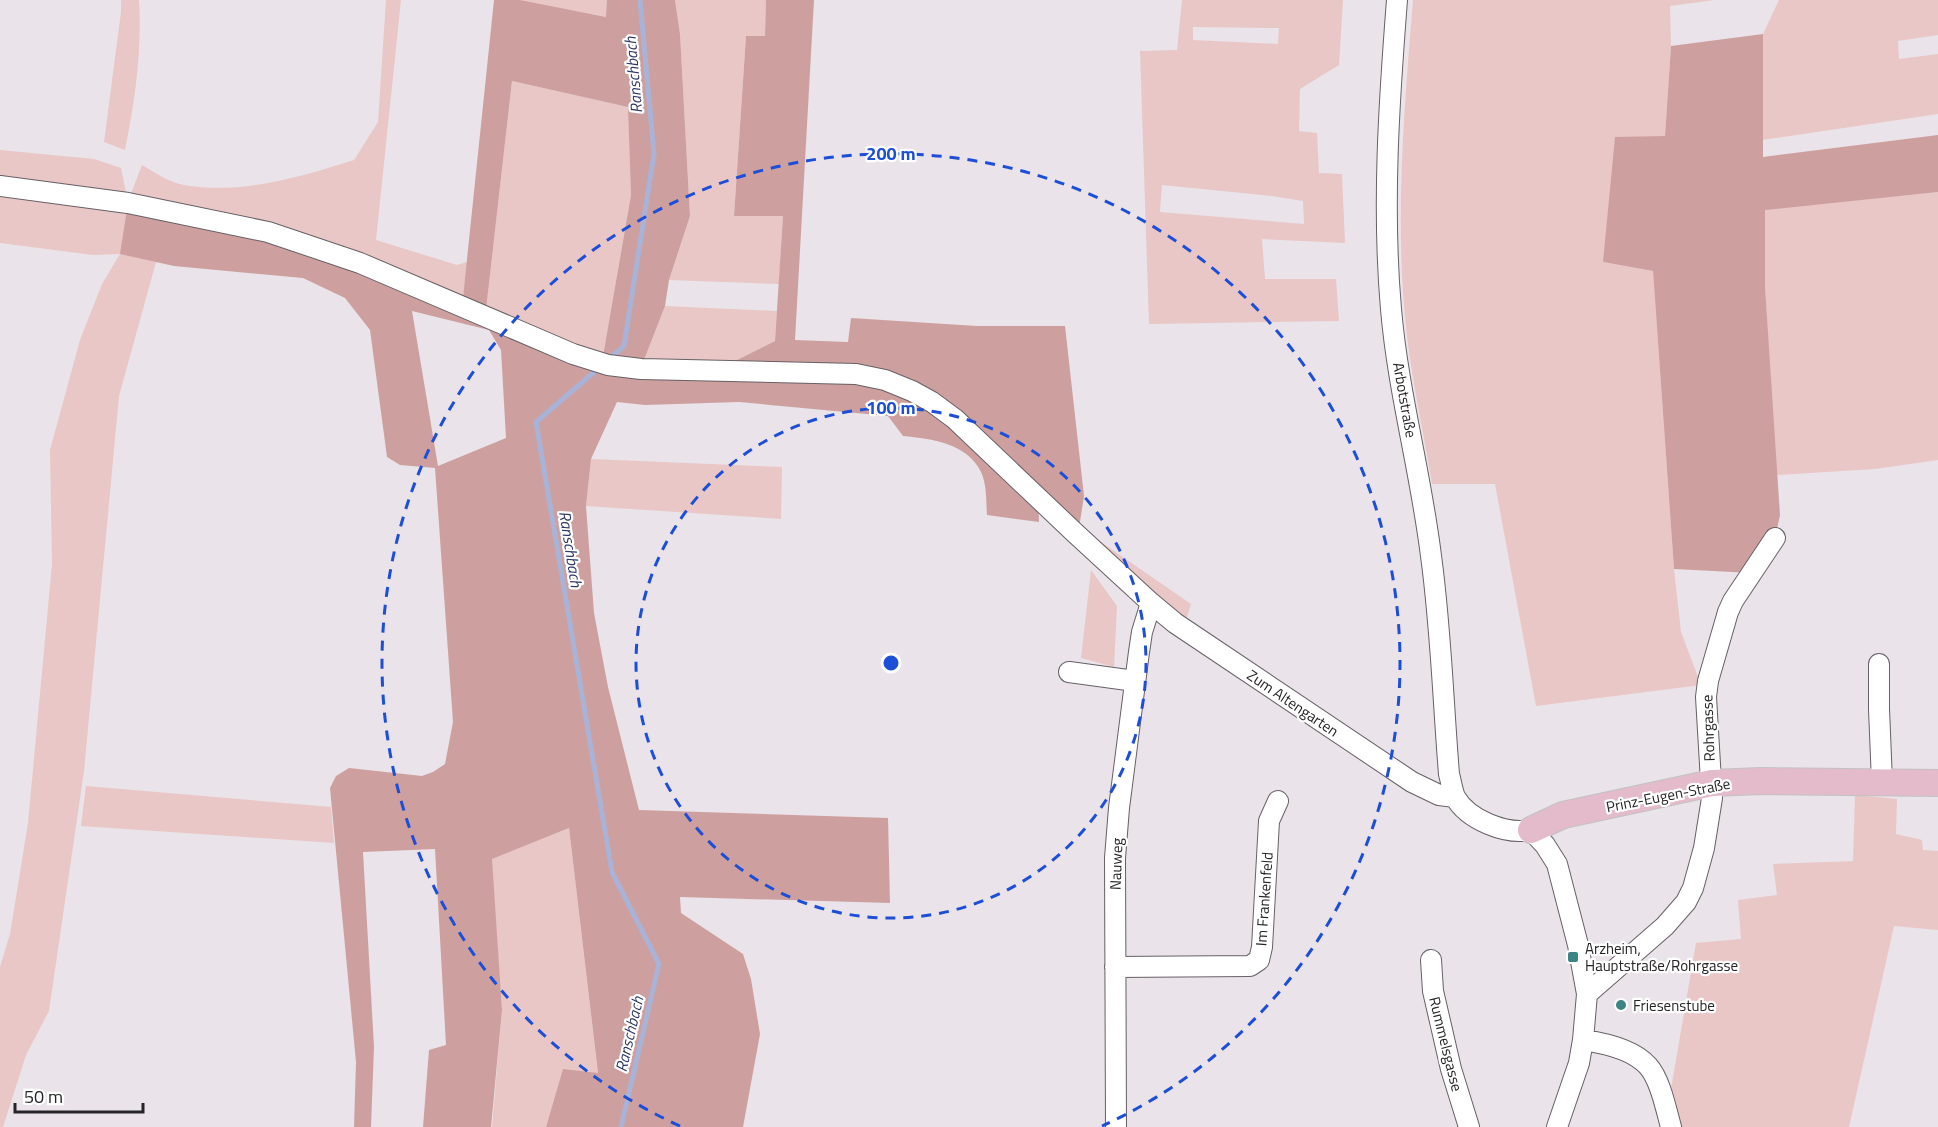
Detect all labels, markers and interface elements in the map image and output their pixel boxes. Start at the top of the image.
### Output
water label: Ranschbach [618,35,648,114]
text: 200 m [866,140,916,167]
street label: Arbotstraße [1387,360,1423,440]
text: 100 m [866,394,916,421]
water label: Ranschbach [553,509,589,590]
centre of rings [881,653,901,673]
street label: Zum Altengarten [1243,664,1343,742]
street label: Rohrgasse [1695,694,1721,762]
street label: Prinz-Eugen-Straße [1604,772,1732,818]
street label: Nauweg [1104,837,1128,891]
street label: Im Frankenfeld [1249,851,1279,947]
place label: Arzheim, Hauptstraße/Rohrgasse [1585,937,1738,977]
marker: Arzheim, Hauptstraße/Rohrgasse [1566,950,1580,964]
water label: Ranschbach [609,993,650,1074]
street label: Rummelsgasse [1423,994,1469,1094]
place label: Friesenstube [1633,994,1715,1017]
marker: Friesenstube [1614,998,1628,1012]
scale bar [15,1076,142,1114]
text: 50 m [24,1083,63,1110]

